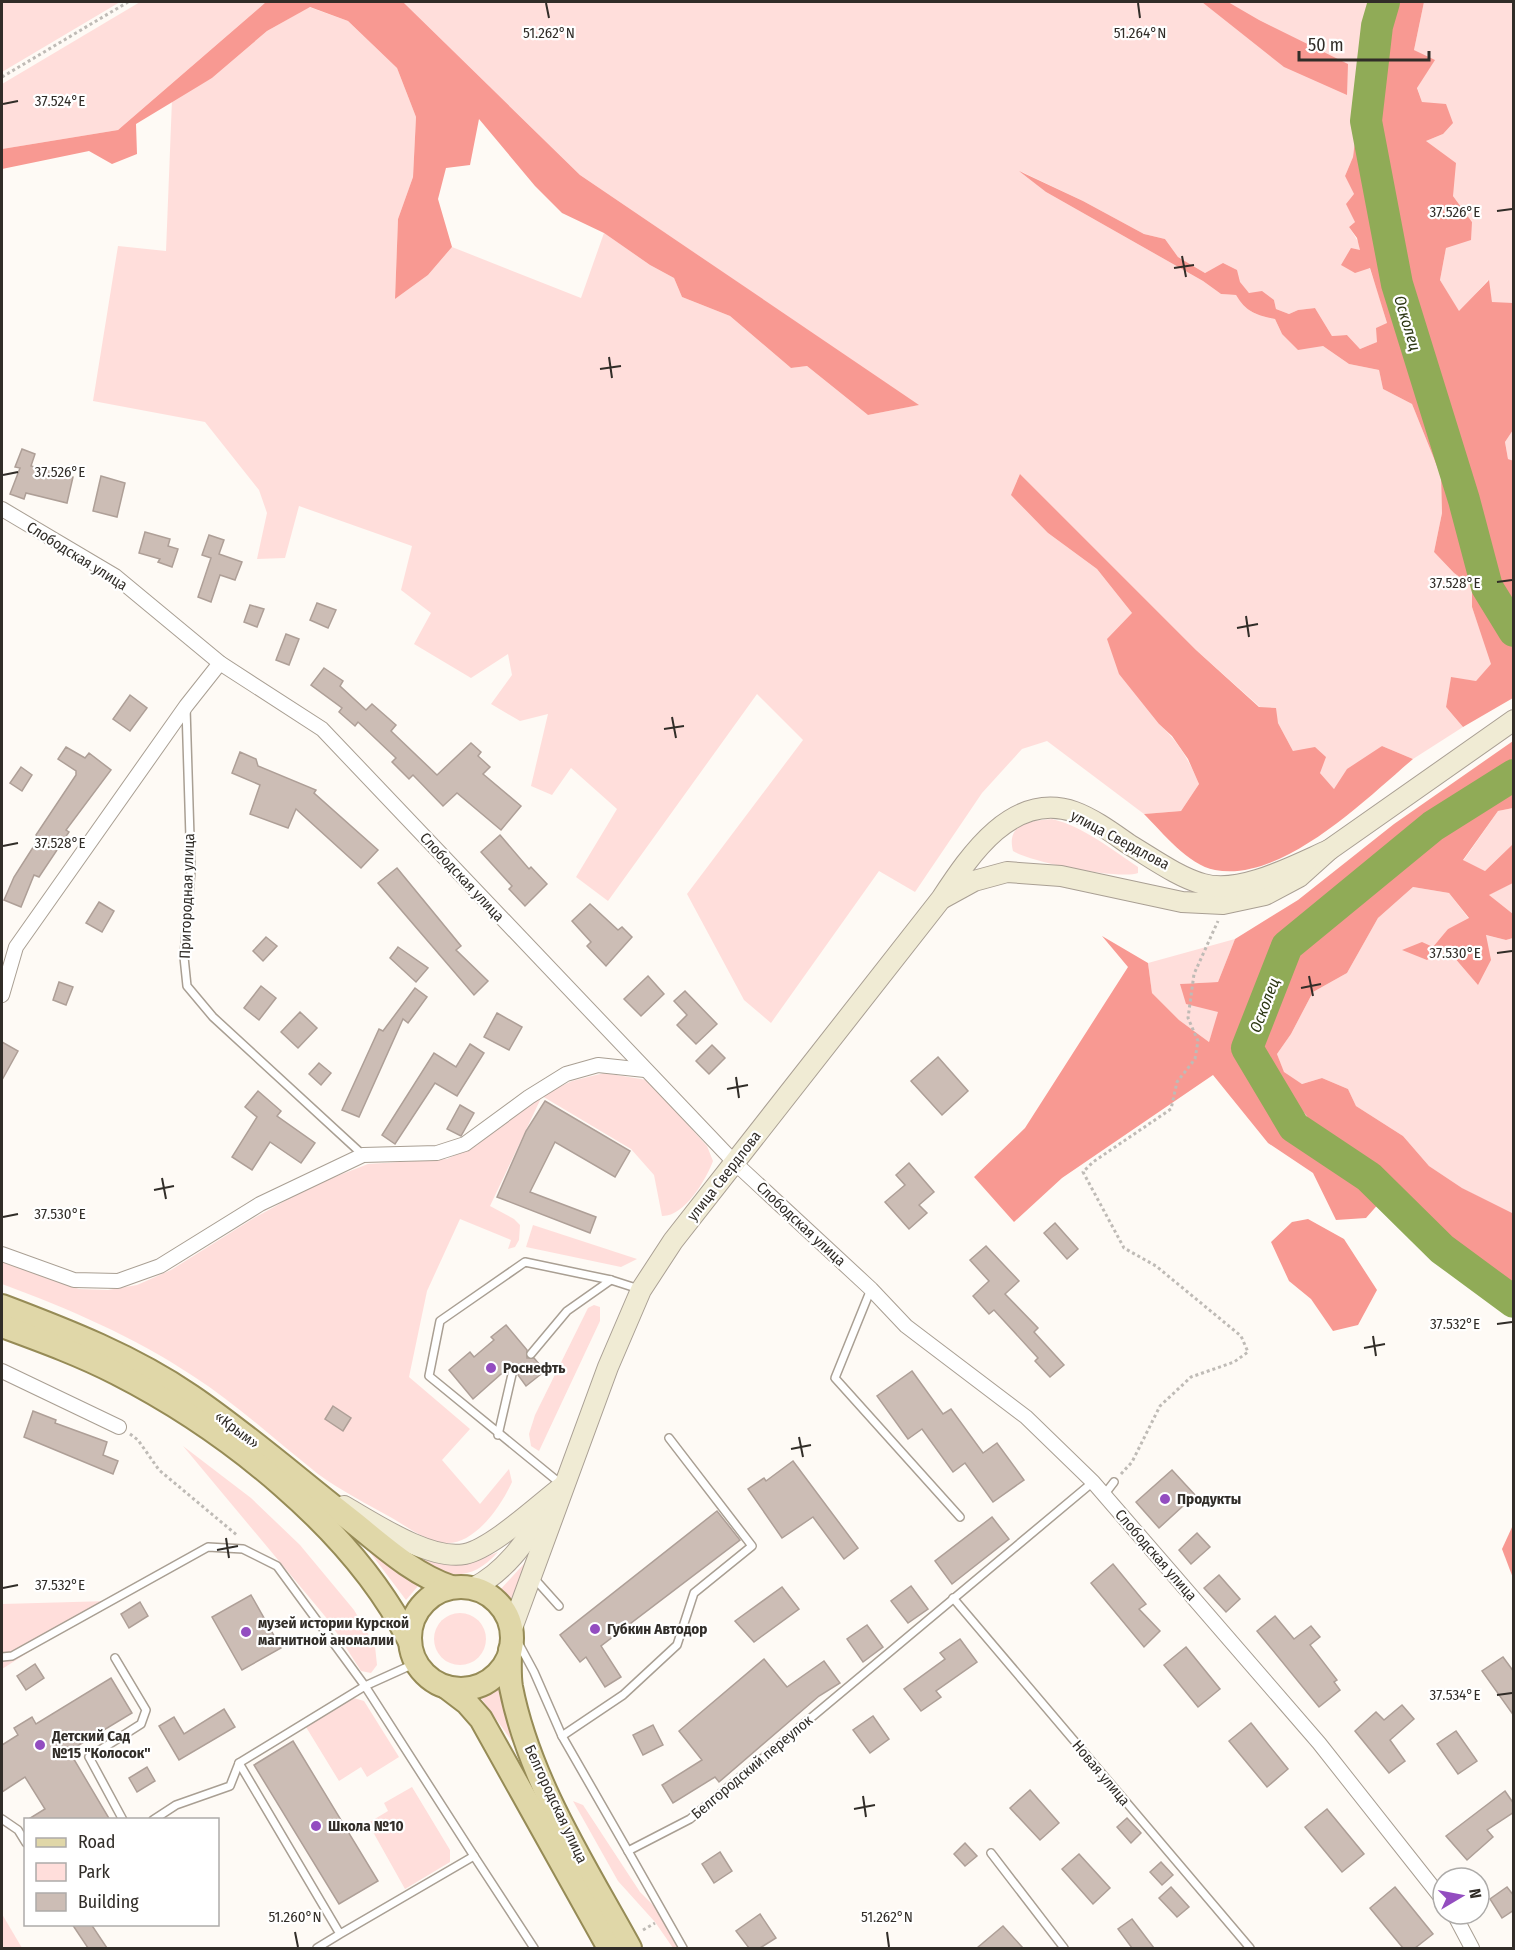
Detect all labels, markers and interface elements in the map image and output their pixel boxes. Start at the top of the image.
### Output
text: 51.262°N [523,24,575,42]
text: 51.264°N [1114,24,1166,42]
scale bar [1299,24,1430,62]
text: 50 m [1308,34,1344,56]
text: 37.524°E [35,92,85,110]
text: 37.526°E [1430,203,1480,221]
water label: Осколец [1390,293,1425,353]
text: 37.526°E [35,463,85,481]
street label: Слободская улица [23,518,131,594]
text: 37.528°E [1429,574,1481,592]
street label: улица Свердлова [1068,806,1172,874]
street label: Слободская улица [416,829,508,925]
street label: Пригородная улица [176,833,198,959]
text: 37.528°E [34,834,86,852]
text: 37.530°E [1429,944,1481,962]
water label: Осколец [1245,975,1284,1035]
street label: улица Свердлова [683,1127,765,1225]
street label: Слободская улица [753,1178,849,1270]
text: 37.530°E [34,1205,86,1223]
text: 37.532°E [1430,1315,1480,1333]
place label: Роснефть [503,1359,565,1377]
marker: Роснефть [484,1361,498,1375]
street label: «Крым» [211,1407,263,1453]
place label: Продукты [1177,1490,1241,1508]
marker: Продукты [1158,1492,1172,1506]
street label: Слободская улица [1111,1506,1201,1604]
text: 37.532°E [35,1576,85,1594]
place label: музей истории Курской магнитной аномалии [258,1614,409,1649]
place label: Губкин Автодор [607,1620,707,1638]
marker: Губкин Автодор [588,1622,602,1636]
marker: музей истории Курской магнитной аномалии [239,1625,253,1639]
text: 37.534°E [1430,1686,1480,1704]
street label: Белгородский переулок [688,1711,816,1823]
place label: Детский Сад №15 "Колосок" [51,1727,151,1762]
street label: Новая улица [1068,1736,1134,1810]
marker: Детский Сад №15 "Колосок" [33,1738,47,1752]
street label: Белгородская улица [521,1742,591,1866]
place label: Школа №10 [328,1817,404,1835]
legend [24,1818,219,1926]
marker: Школа №10 [309,1819,323,1833]
text: Road [78,1831,115,1853]
text: Park [78,1861,111,1883]
north arrow [1431,1866,1491,1926]
text: N [1465,1887,1485,1900]
text: Building [78,1891,139,1913]
text: 51.260°N [268,1908,322,1926]
text: 51.262°N [861,1908,913,1926]

